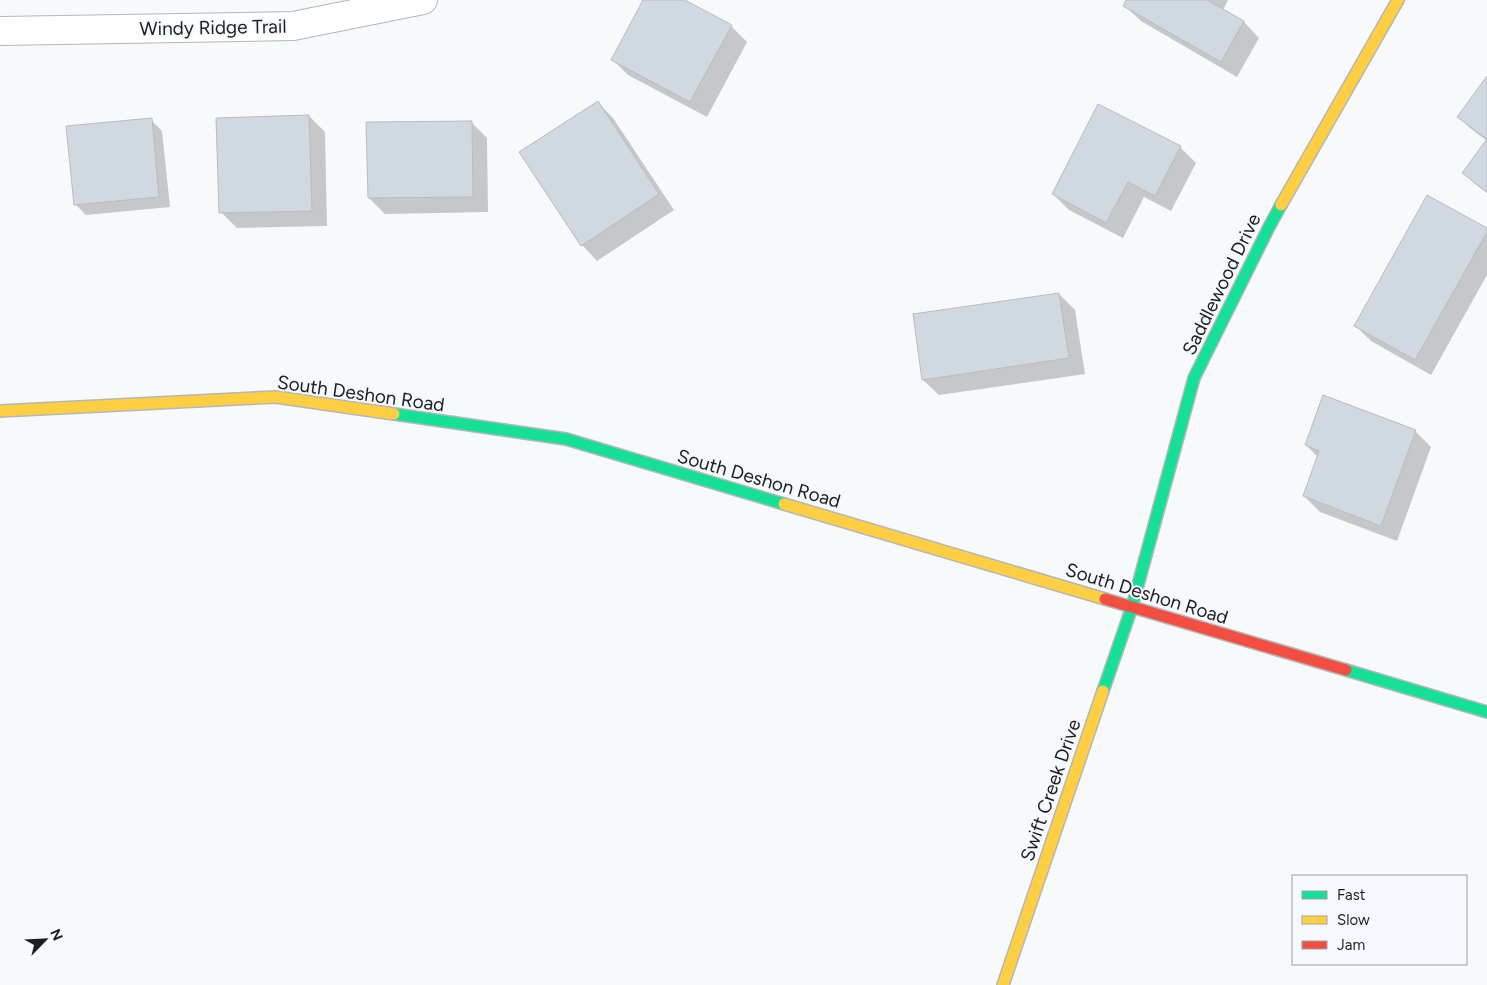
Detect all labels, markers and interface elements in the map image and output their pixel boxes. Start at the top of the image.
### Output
street label: Windy Ridge Trail [139,15,287,40]
street label: Saddlewood Drive [1177,210,1266,359]
street label: South Deshon Road [276,370,446,417]
street label: South Deshon Road [675,444,843,513]
street label: South Deshon Road [1063,558,1231,629]
street label: Swift Creek Drive [1015,716,1086,864]
legend [1292,875,1467,965]
text: Fast [1337,886,1366,904]
text: Slow [1337,911,1370,929]
north arrow [20,915,70,965]
text: N [46,927,66,943]
text: Jam [1337,936,1365,954]

